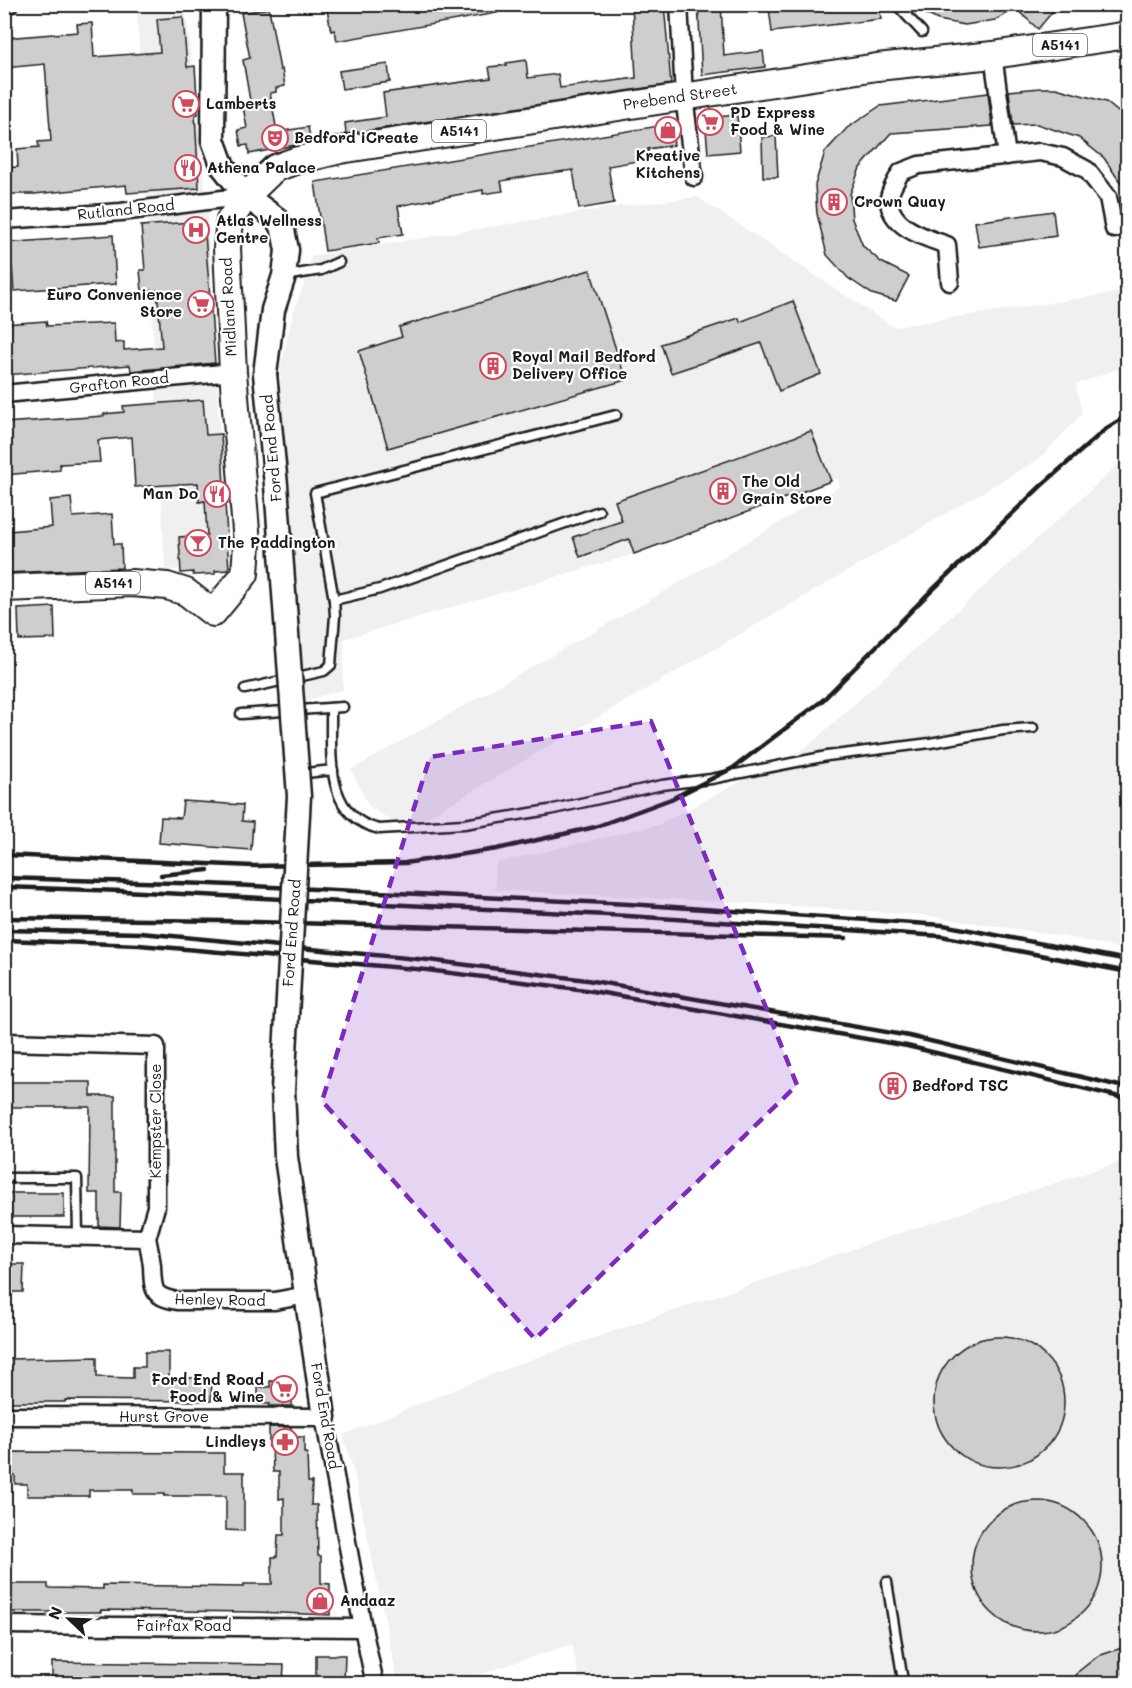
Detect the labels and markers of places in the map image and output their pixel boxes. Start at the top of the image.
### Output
supermarket icon: Lamberts [171,89,201,119]
place label: Lamberts [206,93,276,113]
place label: PD Express Food & Wine [730,102,825,139]
supermarket icon: PD Express Food & Wine [695,107,725,137]
shop icon: Kreative Kitchens [653,115,683,145]
theatre icon: Bedford iCreate [260,123,290,153]
place label: Bedford iCreate [294,127,419,147]
place label: Kreative Kitchens [636,145,700,182]
restaurant icon: Athena Palace [173,153,203,183]
place label: Athena Palace [207,157,316,177]
building icon: Crown Quay [819,187,849,217]
place label: Crown Quay [854,191,946,211]
place label: Atlas Wellness Centre [216,210,322,247]
hospital icon: Atlas Wellness Centre [181,215,211,245]
place label: Euro Convenience Store [46,284,182,321]
supermarket icon: Euro Convenience Store [186,289,216,319]
place label: Royal Mail Bedford Delivery Office [512,346,656,383]
building icon: Royal Mail Bedford Delivery Office [478,351,508,381]
place label: The Old Grain Store [742,471,832,508]
building icon: The Old Grain Store [708,476,738,506]
restaurant icon: Man Do [202,479,232,509]
place label: Man Do [143,483,198,503]
bar icon: The Paddington [183,528,213,558]
place label: The Paddington [218,532,335,552]
building icon: Bedford TSC [878,1071,908,1101]
place label: Bedford TSC [912,1075,1008,1095]
place label: Ford End Road Food & Wine [151,1369,264,1406]
supermarket icon: Ford End Road Food & Wine [269,1374,299,1404]
pharmacy icon: Lindleys [270,1427,300,1457]
place label: Lindleys [205,1431,266,1451]
shop icon: Andaaz [305,1586,335,1616]
place label: Andaaz [340,1590,396,1610]

